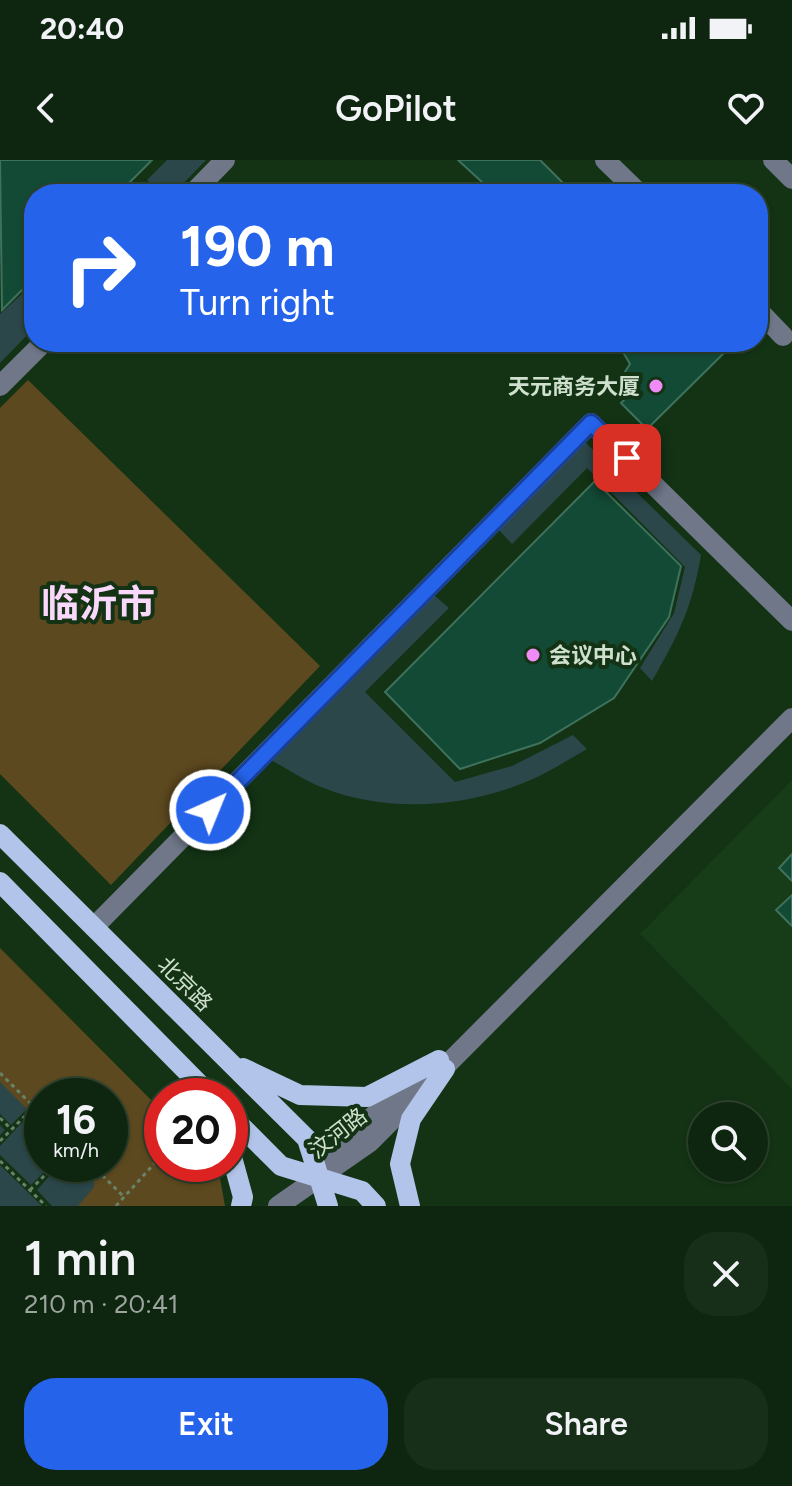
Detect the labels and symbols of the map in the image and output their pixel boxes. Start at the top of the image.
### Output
place label: 天元商务大厦 [508,373,640,400]
marker: 天元商务大厦 [647,377,665,395]
pin [593,424,661,492]
district label: 临沂市 [41,581,155,627]
place label: 会议中心 [549,642,637,669]
marker: 会议中心 [524,646,542,664]
position arrow [168,768,252,852]
street label: 北京路 [152,951,218,1017]
speed limit sign: 20 [144,1078,248,1182]
street label: 汶河路 [304,1102,372,1164]

